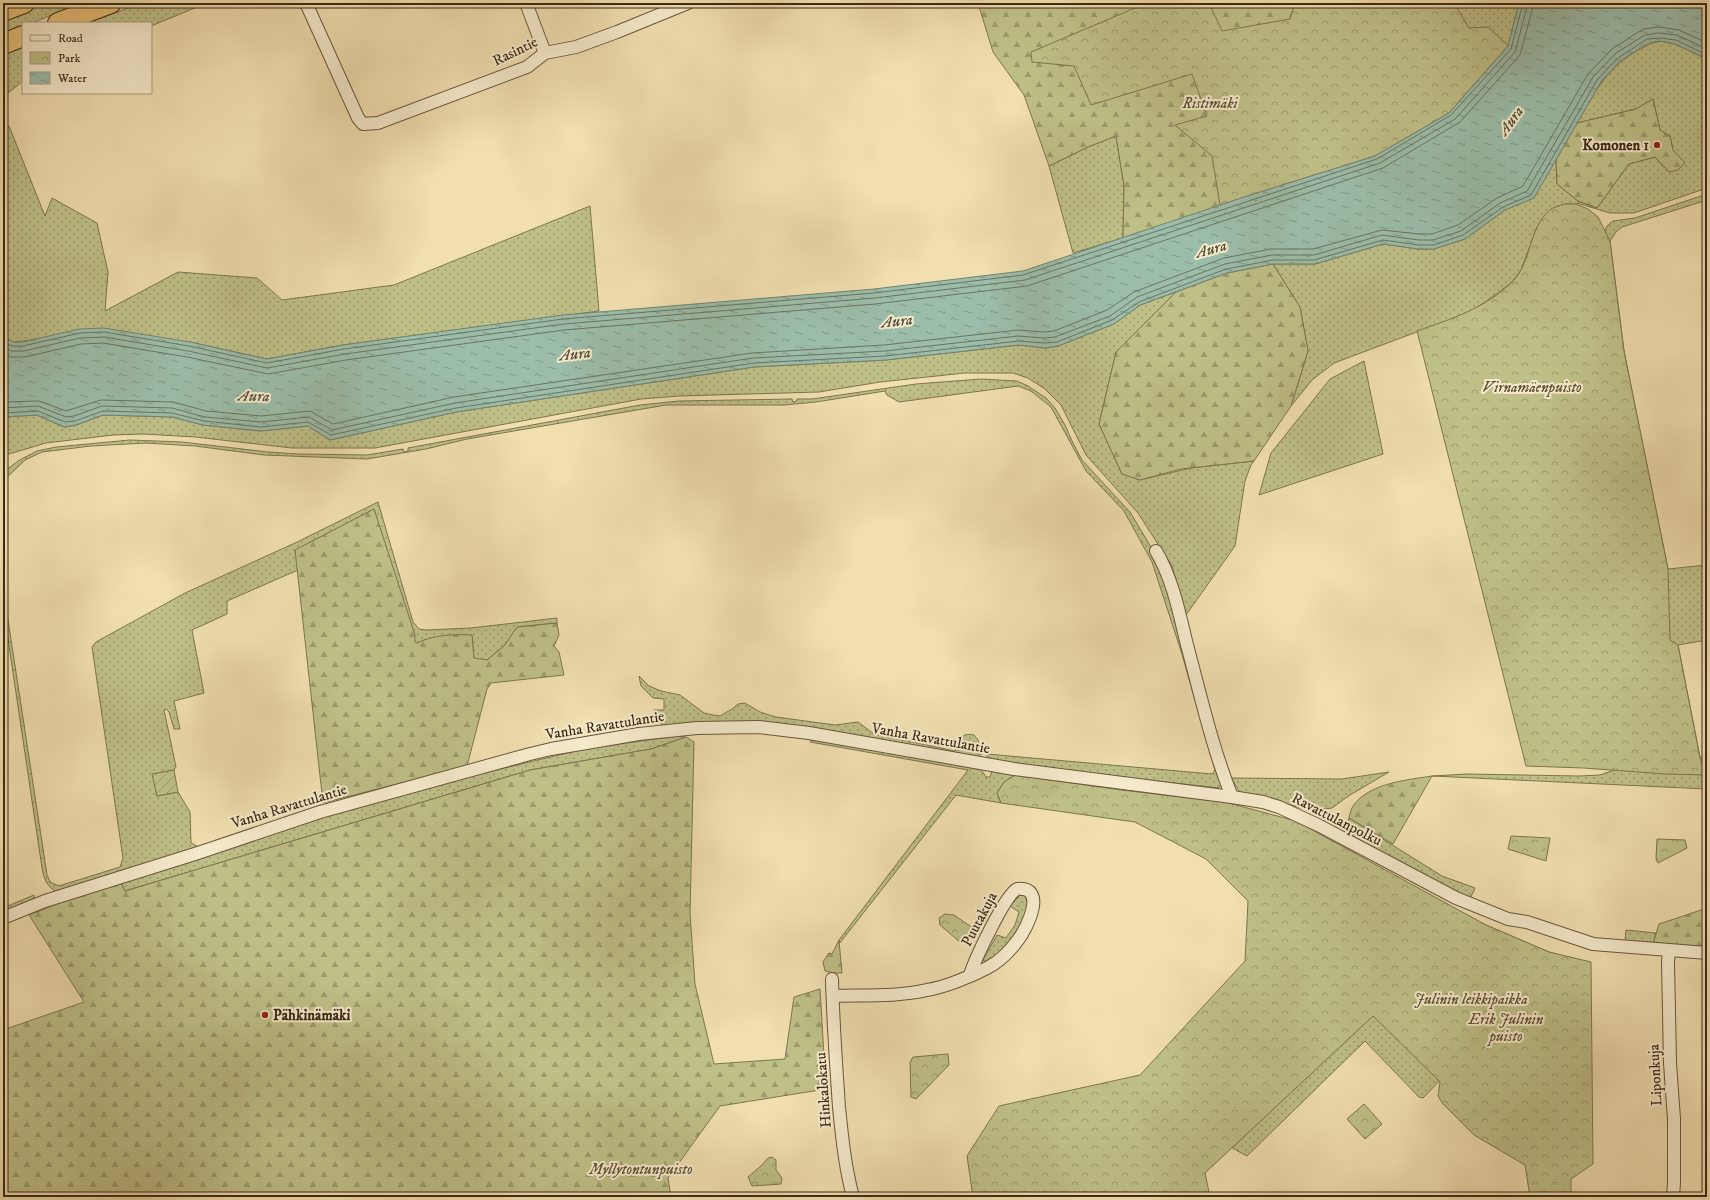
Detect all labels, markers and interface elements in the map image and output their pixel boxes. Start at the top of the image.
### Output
legend [22,22,152,94]
text: Road [58,31,83,46]
street label: Rasintie [490,32,541,70]
text: Park [58,51,80,66]
text: Water [57,71,87,86]
park label: Ristimäki [1181,94,1239,113]
water label: Aura [1492,102,1528,141]
place label: Komonen 1 [1582,136,1649,155]
marker: Komonen 1 [1652,140,1662,150]
water label: Aura [1192,235,1229,263]
water label: Aura [878,309,914,333]
water label: Aura [556,342,592,366]
park label: Virnamäenpuisto [1482,378,1582,397]
water label: Aura [236,385,270,407]
street label: Vanha Ravattulantie [543,707,666,744]
street label: Vanha Ravattulantie [869,719,992,758]
street label: Vanha Ravattulantie [228,780,349,833]
street label: Ravattulanpolku [1288,789,1385,850]
street label: Puutakuja [957,888,1002,950]
park label: Julinin leikkipaikka [1414,990,1528,1009]
place label: Pähkinämäki [273,1006,351,1025]
marker: Pähkinämäki [260,1010,270,1020]
park label: Erik Julinin puisto [1468,1010,1544,1046]
street label: Liponkuja [1644,1043,1667,1106]
street label: Hinkalokatu [811,1052,836,1128]
park label: Myllytontunpuisto [589,1160,693,1179]

